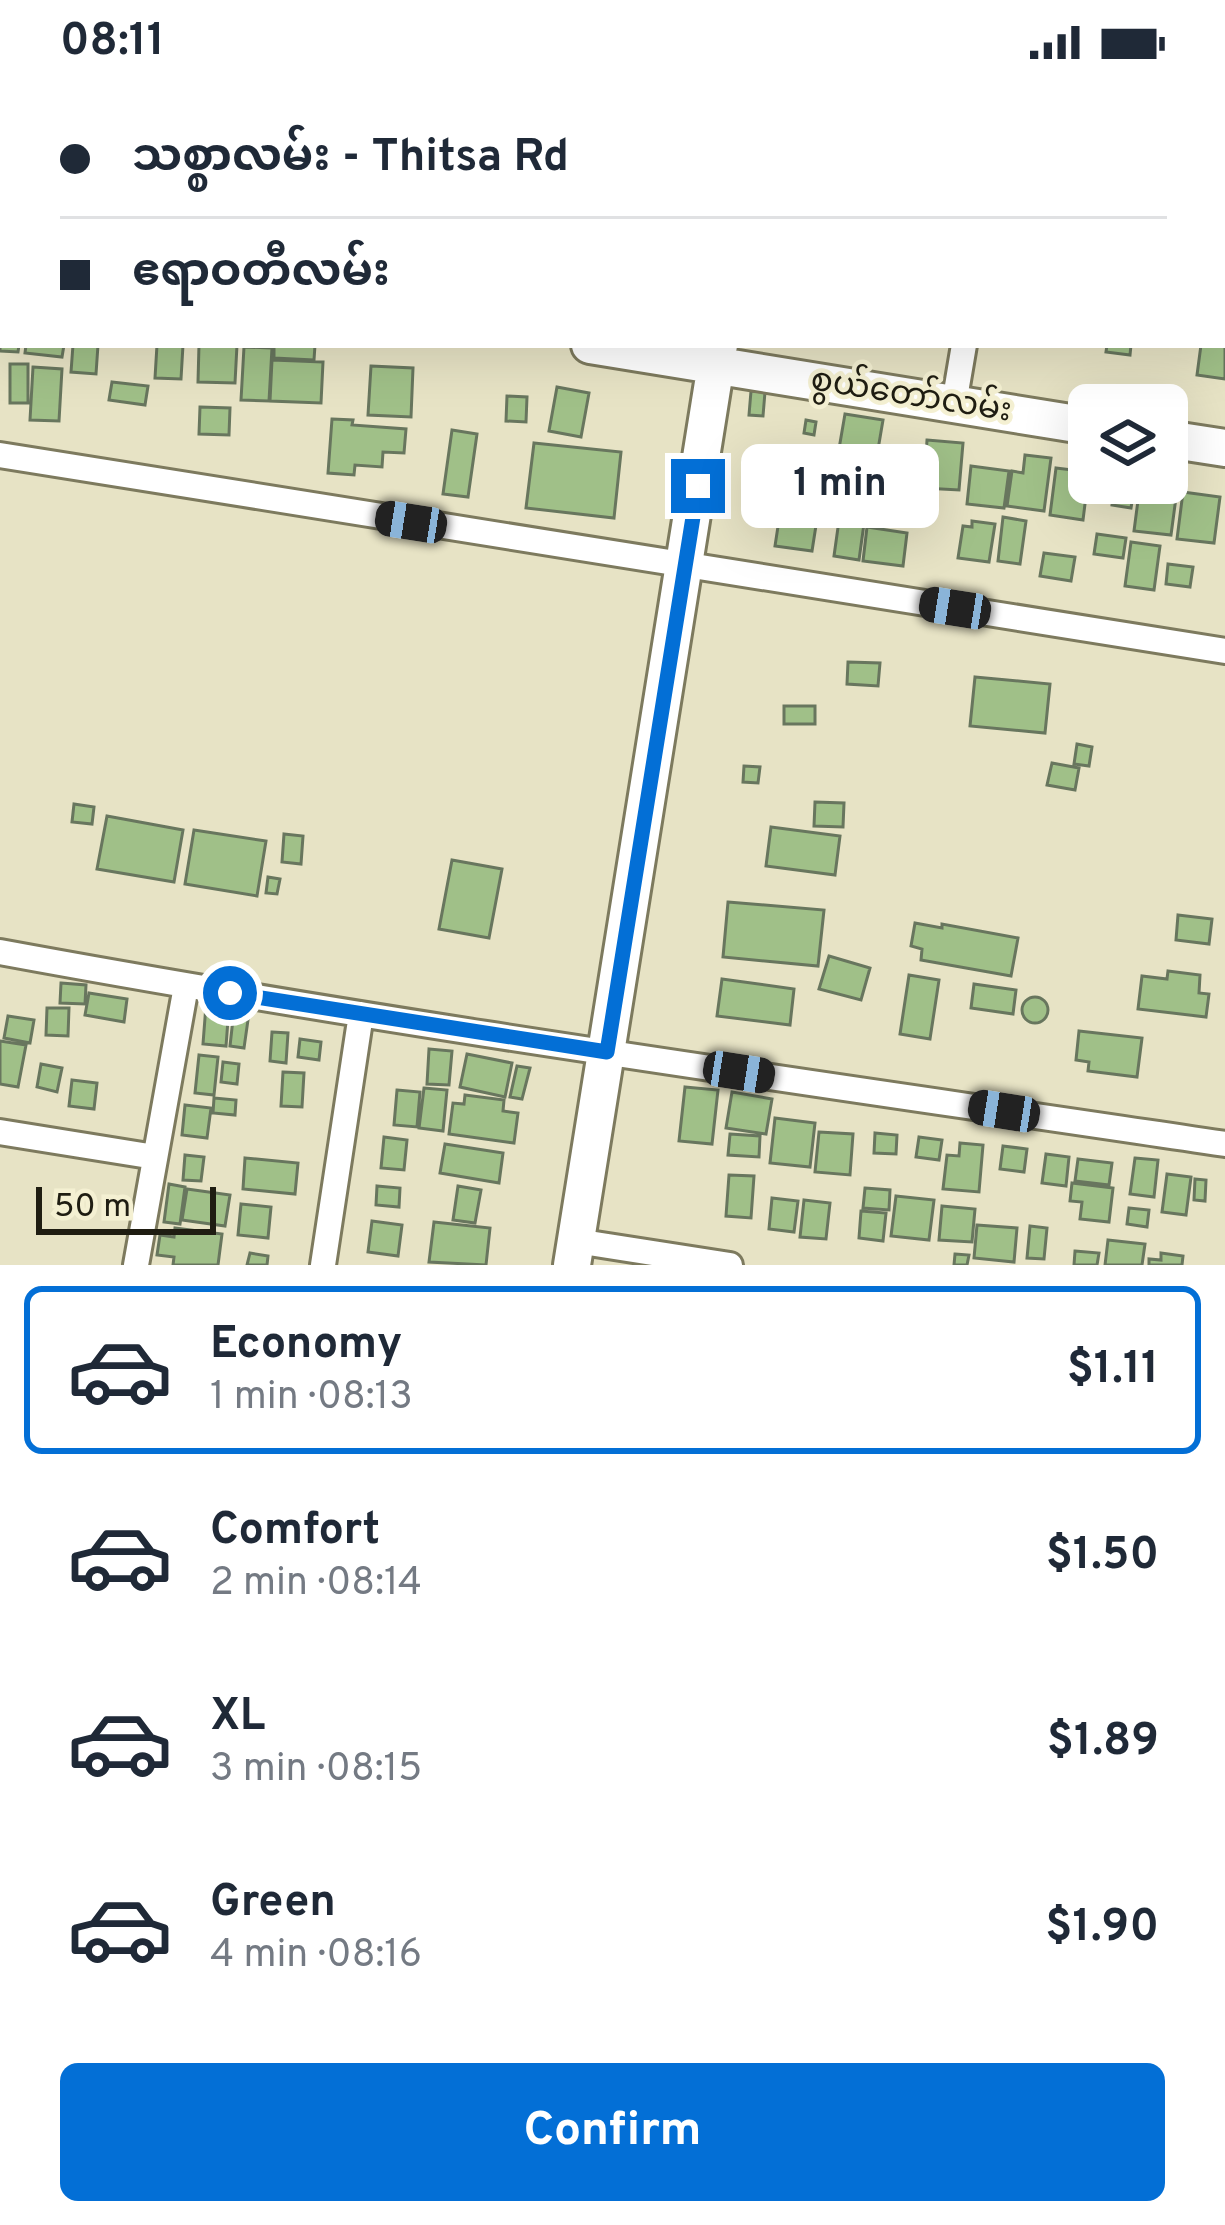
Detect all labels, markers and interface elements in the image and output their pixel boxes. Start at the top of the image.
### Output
text: 08:11 [60,14,165,71]
text: သစ္စာလမ်း - Thitsa Rd [132,130,569,187]
text: ဧရာဝတီလမ်း [132,245,390,302]
street label: စွယ်တော်လမ်း [807,355,1015,435]
map controls [1068,384,1188,504]
button: layers [1068,384,1188,504]
callout: 1 min [740,444,938,528]
route end [671,459,725,513]
text: 1 min [793,461,887,510]
car [373,499,449,545]
car [917,585,993,631]
route start [203,966,257,1020]
car [701,1049,777,1095]
car [966,1088,1042,1134]
scale bar [36,1181,216,1234]
text: 50 m [54,1187,131,1229]
icon: car [66,1316,174,1424]
text: Economy [210,1317,402,1374]
text: $1.11 [1067,1342,1159,1399]
text: 1 min · 08:13 [210,1374,413,1423]
icon: car [66,1502,174,1610]
text: Comfort [210,1503,380,1560]
text: $1.50 [1046,1528,1159,1585]
text: 2 min · 08:14 [210,1560,422,1609]
icon: car [66,1688,174,1796]
text: XL [210,1689,265,1746]
text: $1.89 [1047,1714,1159,1771]
text: 3 min · 08:15 [210,1746,422,1795]
icon: car [66,1874,174,1982]
text: Green [210,1875,336,1932]
text: $1.90 [1045,1900,1159,1957]
text: 4 min · 08:16 [210,1932,422,1981]
button: Confirm [60,2063,1165,2201]

